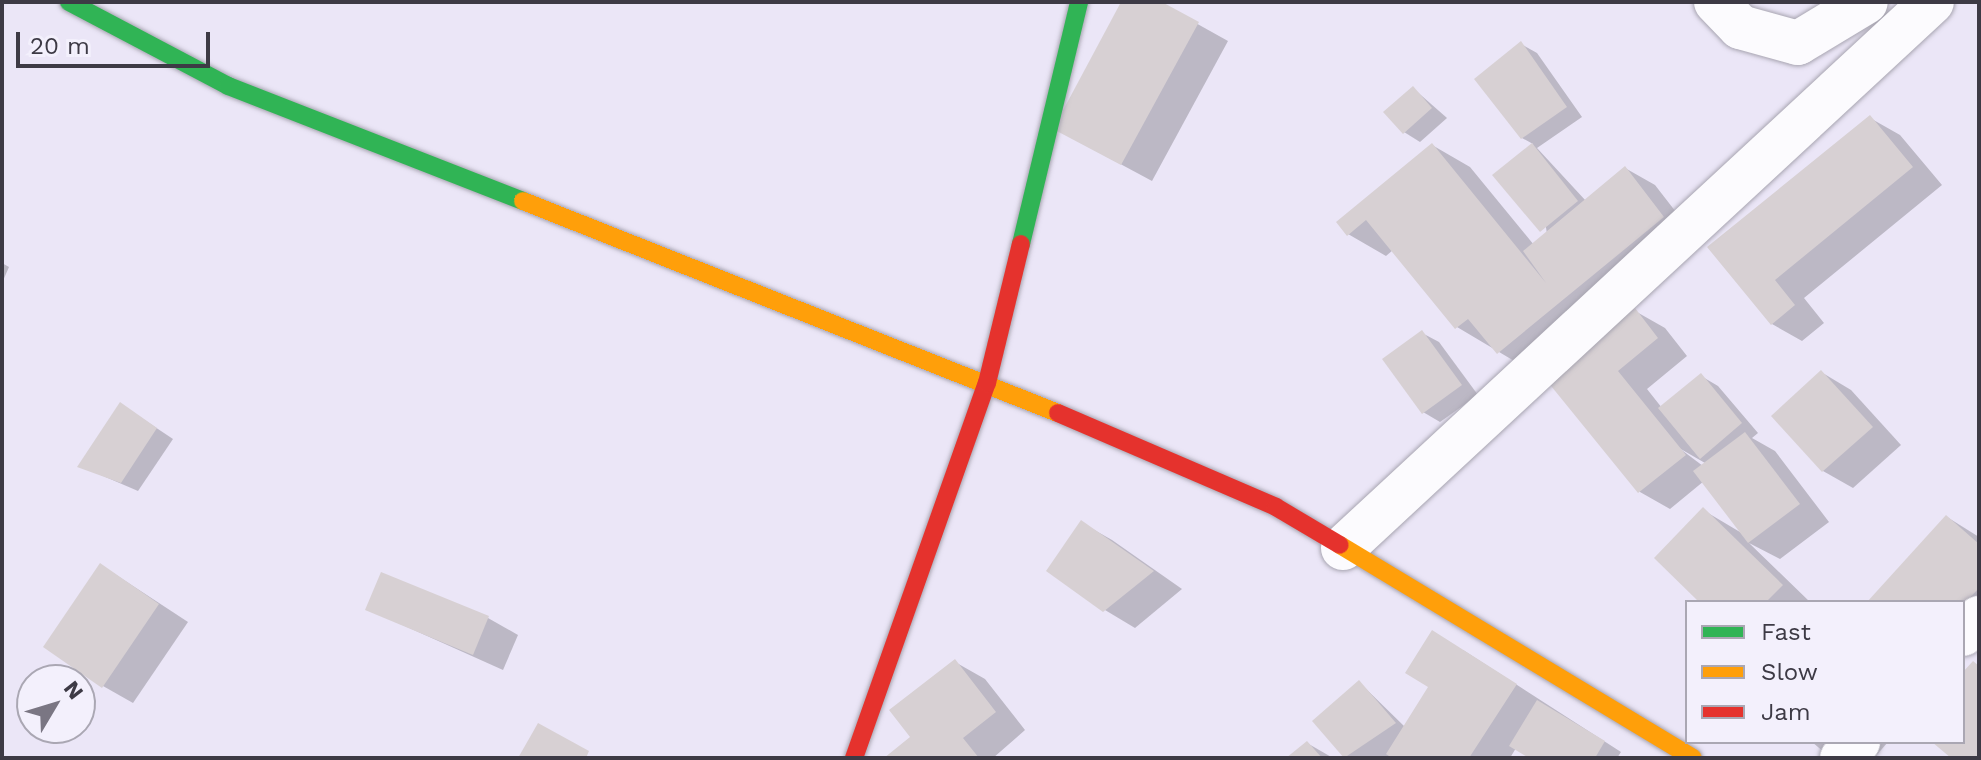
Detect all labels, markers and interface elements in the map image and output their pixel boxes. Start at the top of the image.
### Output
scale bar [20,16,214,66]
text: 20 m [30,32,90,60]
legend [1685,600,1965,744]
text: Fast [1761,618,1811,646]
text: Slow [1761,658,1818,686]
north arrow [16,664,96,744]
text: N [59,676,89,704]
text: Jam [1761,698,1811,726]

